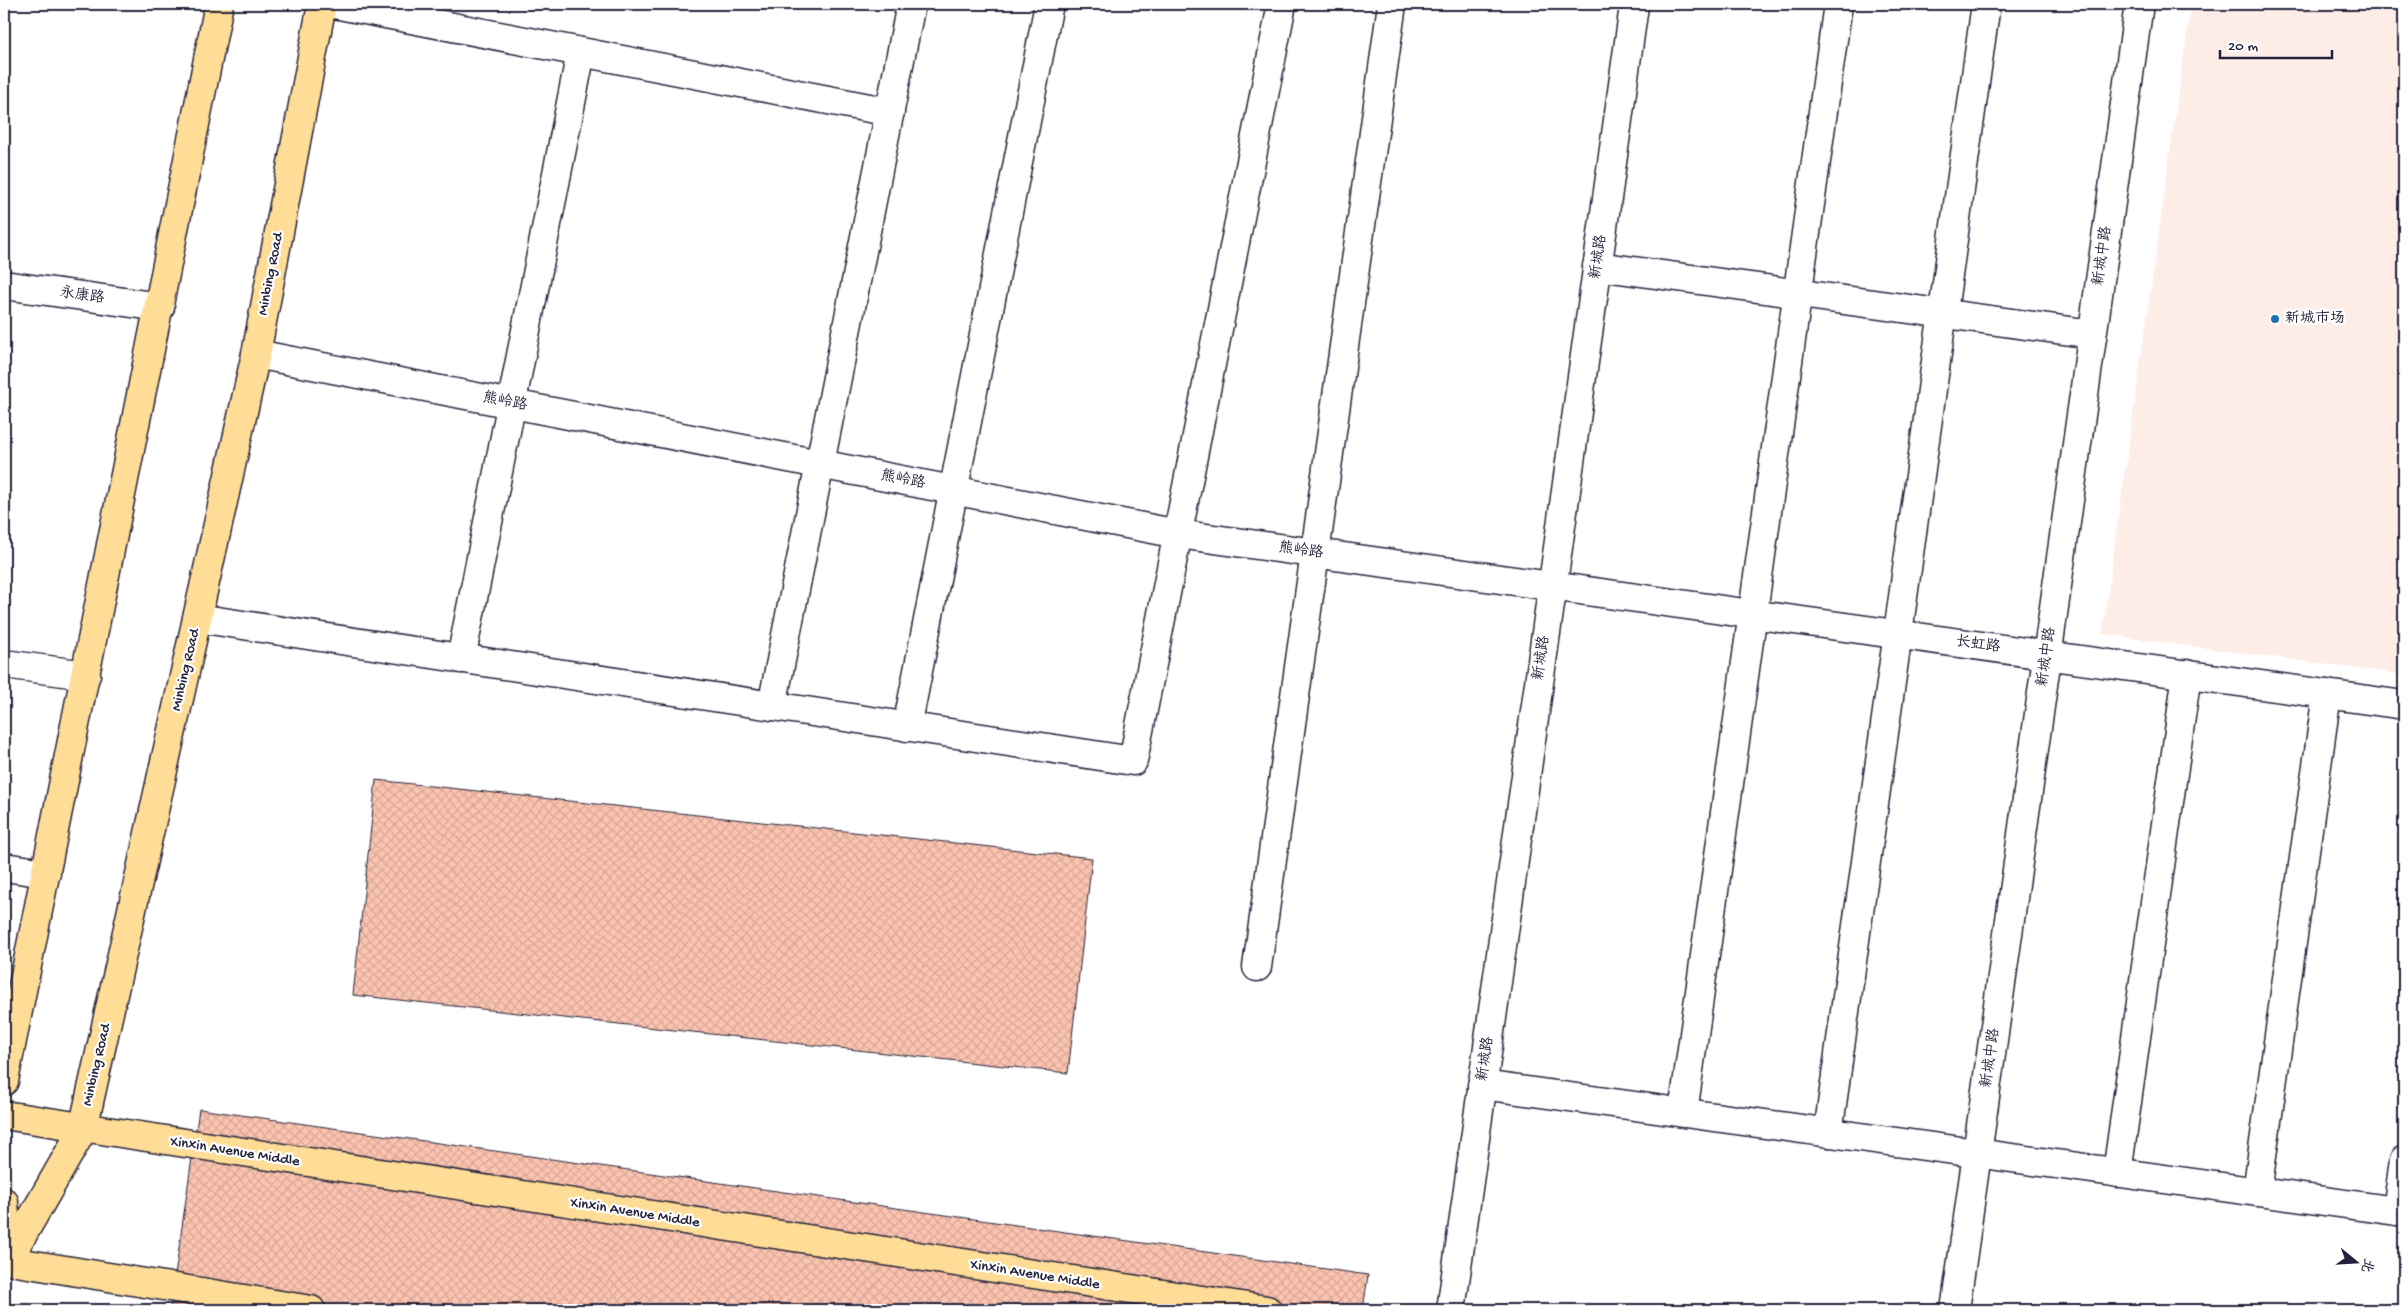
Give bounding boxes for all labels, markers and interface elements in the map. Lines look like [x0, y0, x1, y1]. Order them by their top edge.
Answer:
scale bar [2220, 28, 2333, 60]
text: 20 m [2228, 38, 2258, 56]
street label: 新城中路 [2090, 225, 2116, 287]
street label: Minbing Road [254, 230, 288, 317]
street label: 新城路 [1587, 233, 1611, 281]
street label: 永康路 [58, 284, 106, 308]
place label: 新城市场 [2285, 310, 2345, 328]
marker: 新城市场 [2269, 313, 2281, 325]
street label: 熊岭路 [481, 388, 529, 415]
street label: 熊岭路 [879, 466, 927, 493]
street label: 熊岭路 [1277, 538, 1325, 563]
street label: Minbing Road [168, 626, 204, 713]
street label: 新城中路 [2034, 626, 2060, 688]
street label: 长虹路 [1954, 633, 2002, 657]
street label: 新城路 [1530, 634, 1554, 682]
street label: Minbing Road [79, 1021, 115, 1108]
street label: 新城中路 [1978, 1027, 2004, 1089]
street label: 新城路 [1474, 1035, 1498, 1083]
street label: Xinxin Avenue Middle [168, 1133, 301, 1171]
street label: Xinxin Avenue Middle [568, 1194, 701, 1232]
north arrow [2330, 1236, 2380, 1286]
street label: Xinxin Avenue Middle [968, 1256, 1101, 1294]
text: 北 [2356, 1256, 2376, 1275]

